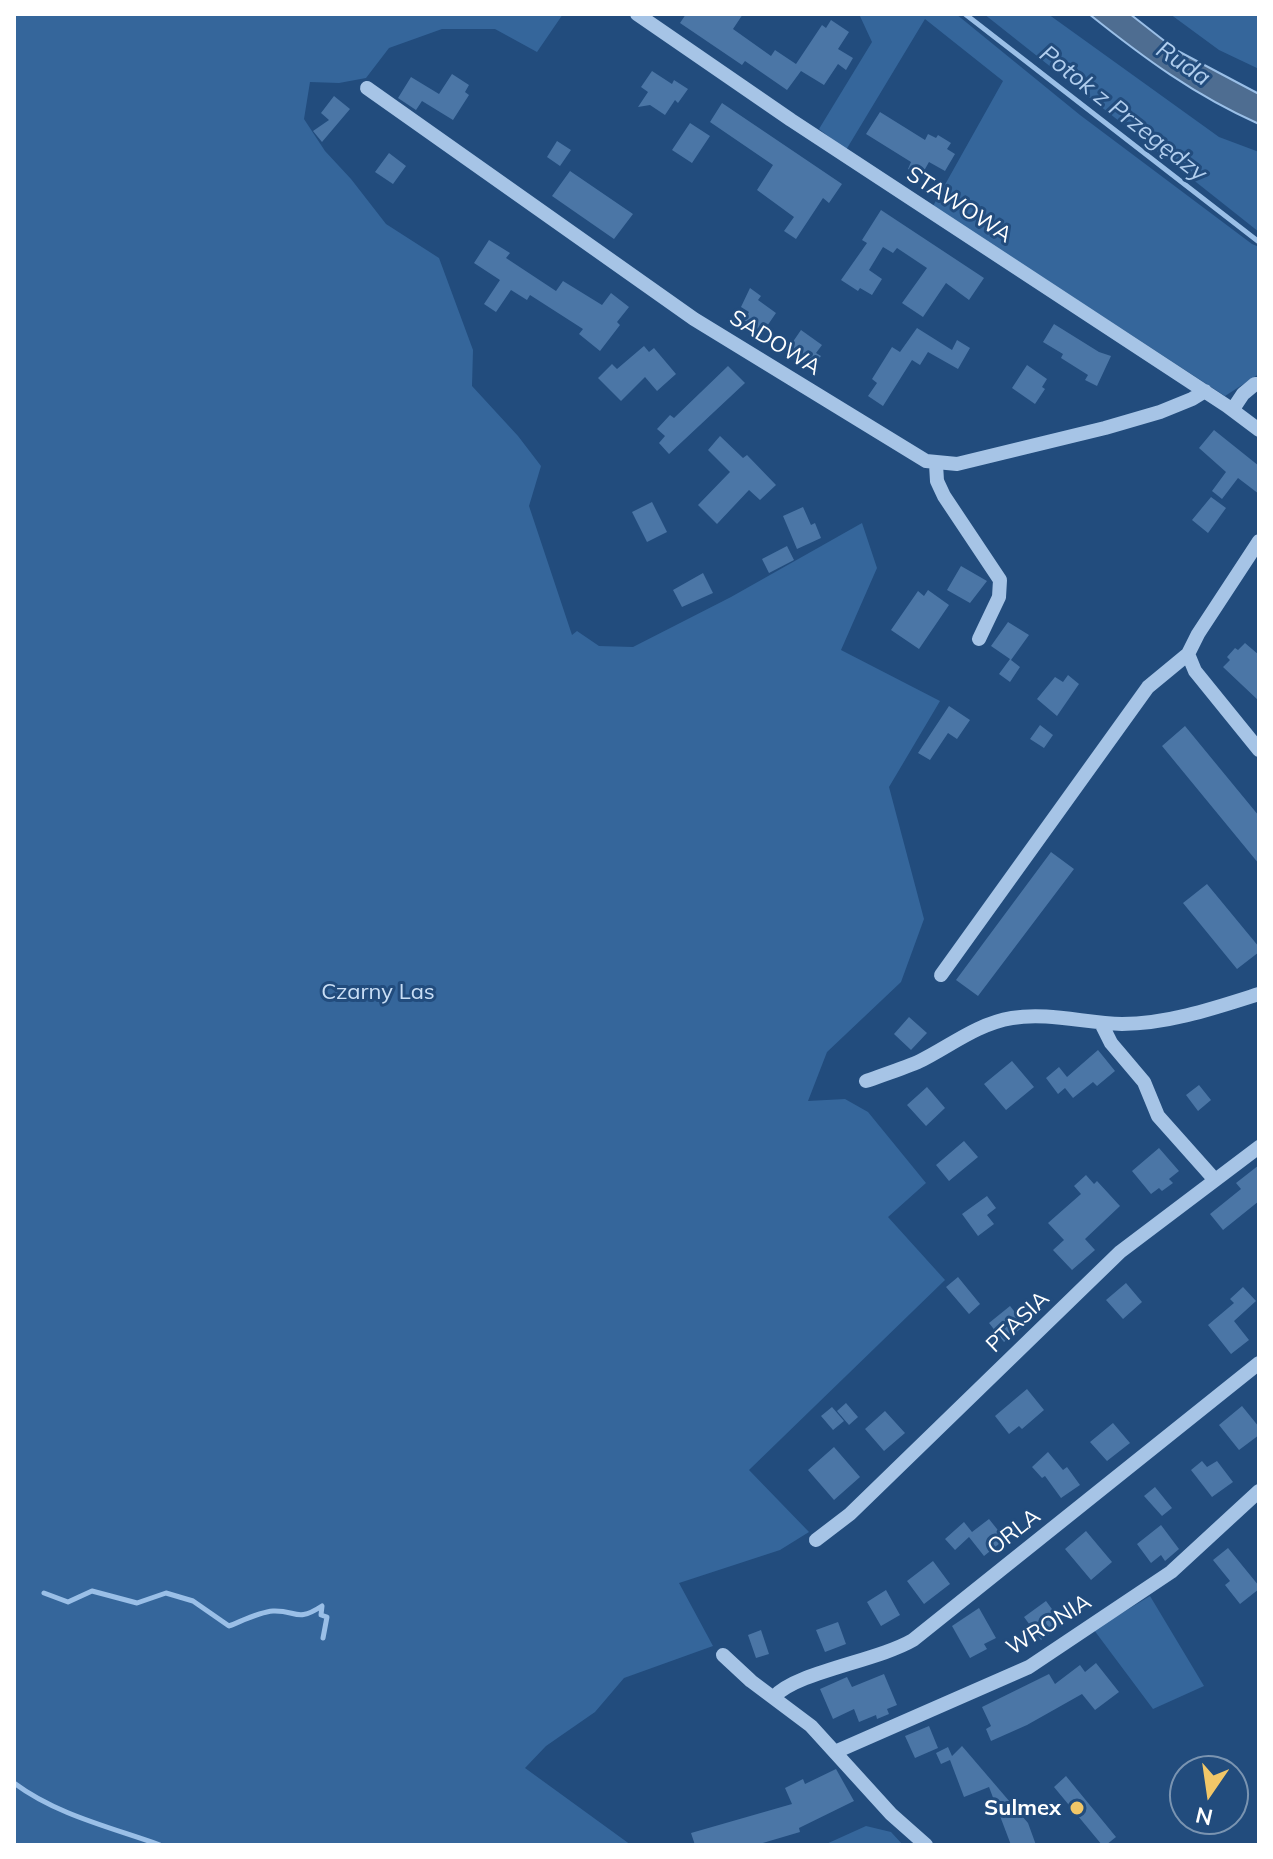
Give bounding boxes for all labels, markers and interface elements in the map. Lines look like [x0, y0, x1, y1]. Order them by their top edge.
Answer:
water label: Ruda [1150, 35, 1216, 93]
water label: Potok z Przegędzy [1034, 40, 1212, 188]
street label: STAWOWA [901, 161, 1017, 249]
street label: SADOWA [725, 305, 825, 381]
park label: Czarny Las [321, 979, 435, 1005]
street label: PTASIA [981, 1286, 1055, 1358]
street label: ORLA [982, 1503, 1046, 1561]
street label: WRONIA [1002, 1589, 1096, 1661]
north arrow [1169, 1755, 1249, 1835]
place label: Sulmex [984, 1795, 1061, 1821]
marker: Sulmex [1068, 1799, 1086, 1817]
text: N [1193, 1801, 1215, 1832]

